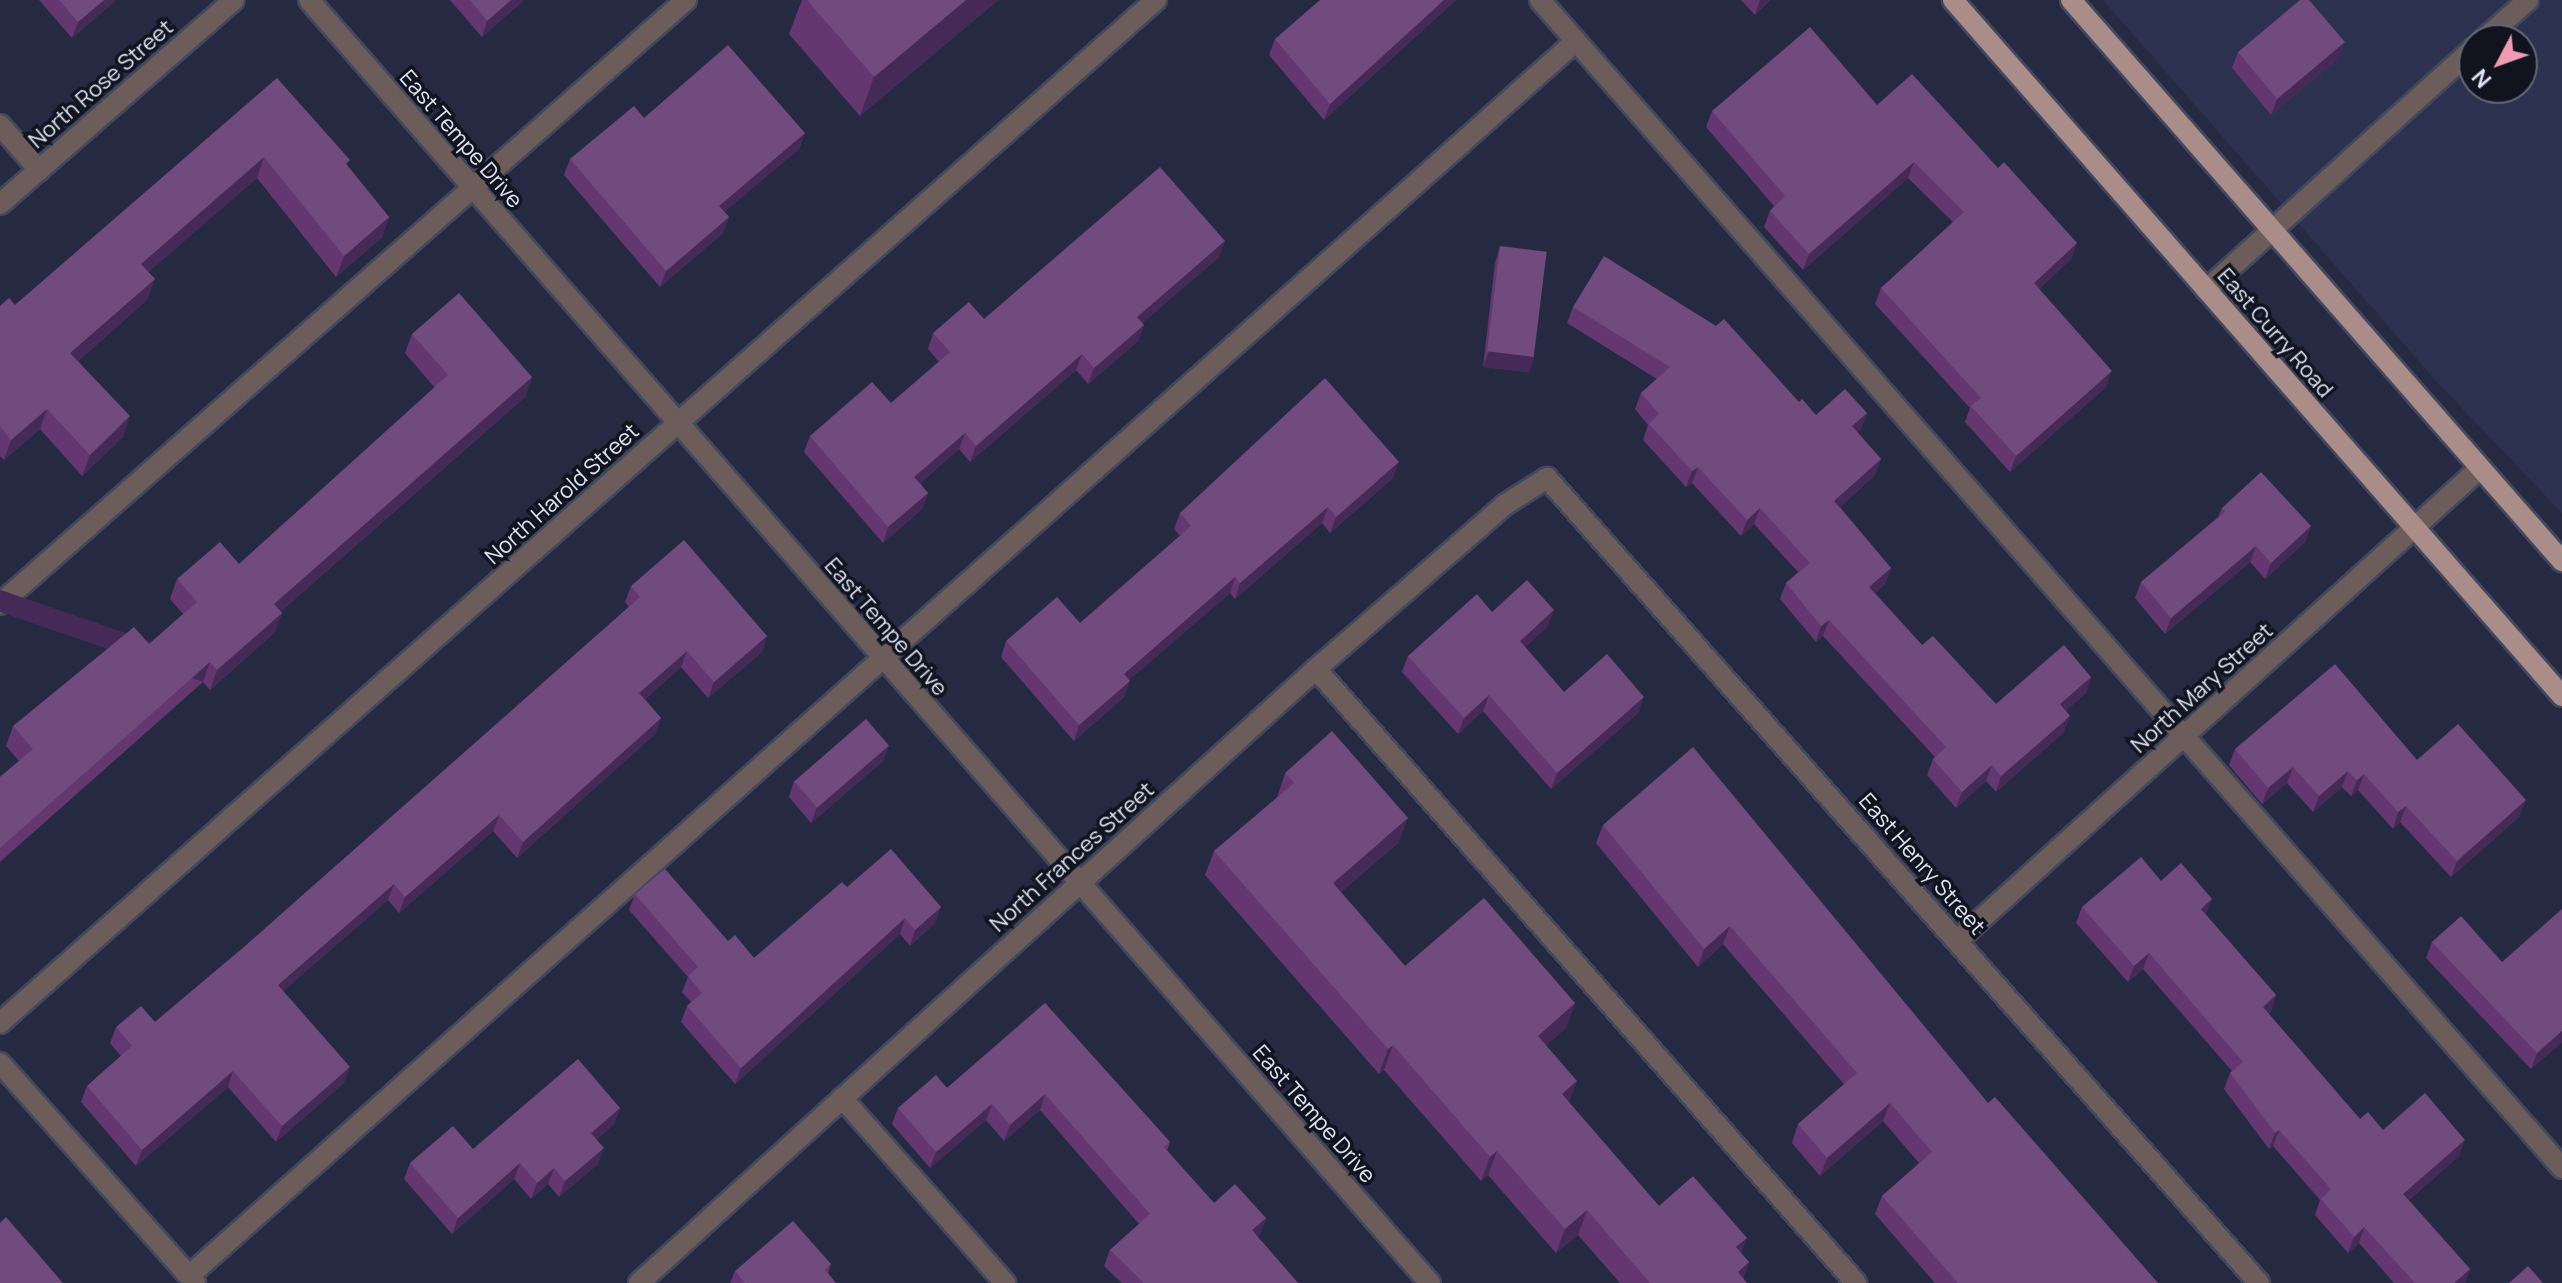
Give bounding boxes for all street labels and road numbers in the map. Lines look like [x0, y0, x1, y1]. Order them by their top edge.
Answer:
street label: North Rose Street [23, 14, 179, 154]
street label: East Tempe Drive [394, 65, 528, 213]
street label: East Curry Road [2212, 263, 2338, 403]
street label: North Harold Street [480, 418, 644, 570]
street label: East Tempe Drive [819, 553, 953, 701]
street label: North Mary Street [2126, 618, 2278, 758]
street label: North Frances Street [985, 776, 1159, 938]
street label: East Henry Street [1853, 788, 1991, 940]
street label: East Tempe Drive [1247, 1040, 1381, 1188]

